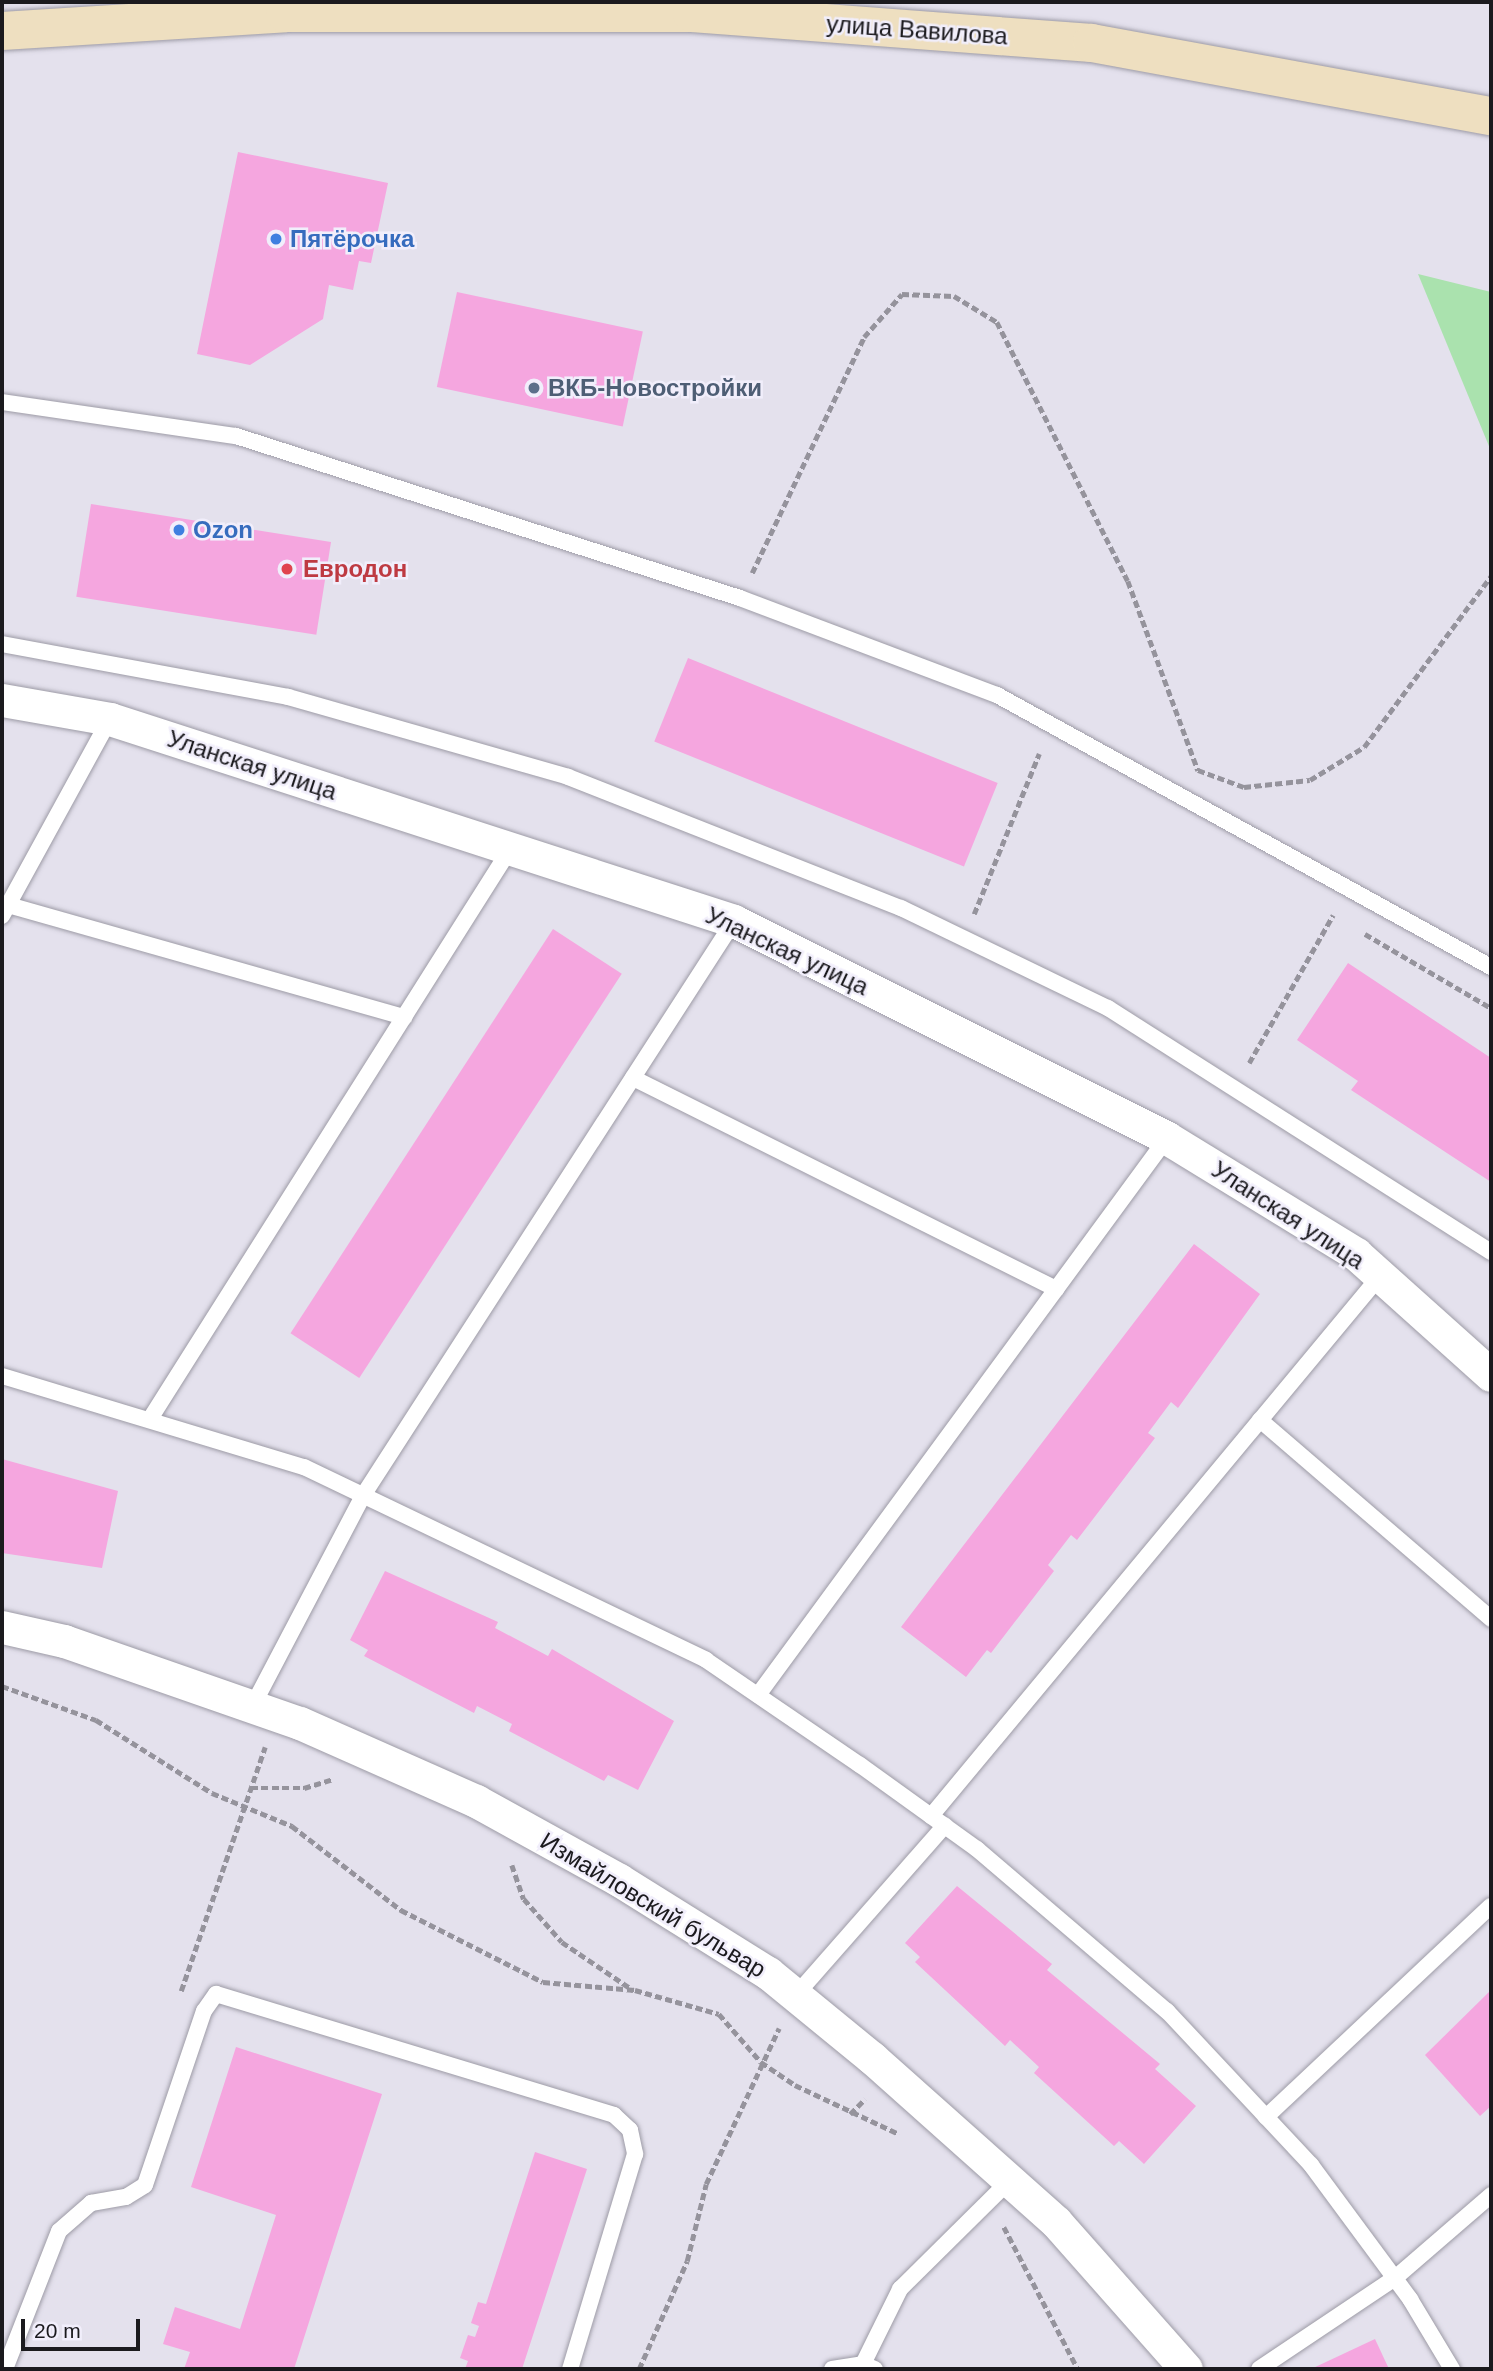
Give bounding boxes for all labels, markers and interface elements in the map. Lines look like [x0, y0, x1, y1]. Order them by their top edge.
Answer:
street label: улица Вавилова [825, 9, 1009, 51]
place label: Пятёрочка [290, 225, 414, 253]
marker: Пятёрочка [268, 231, 284, 247]
place label: ВКБ-Новостройки [548, 374, 762, 402]
marker: ВКБ-Новостройки [526, 380, 542, 396]
place label: Ozon [193, 516, 253, 544]
marker: Ozon [171, 522, 187, 538]
place label: Евродон [303, 555, 407, 583]
marker: Евродон [277, 559, 297, 579]
street label: Уланская улица [164, 724, 340, 806]
street label: Уланская улица [701, 901, 873, 1001]
street label: Уланская улица [1206, 1155, 1370, 1275]
street label: Измайловский бульвар [535, 1826, 771, 1984]
scale bar [24, 2304, 144, 2348]
text: 20 m [34, 2319, 81, 2342]

